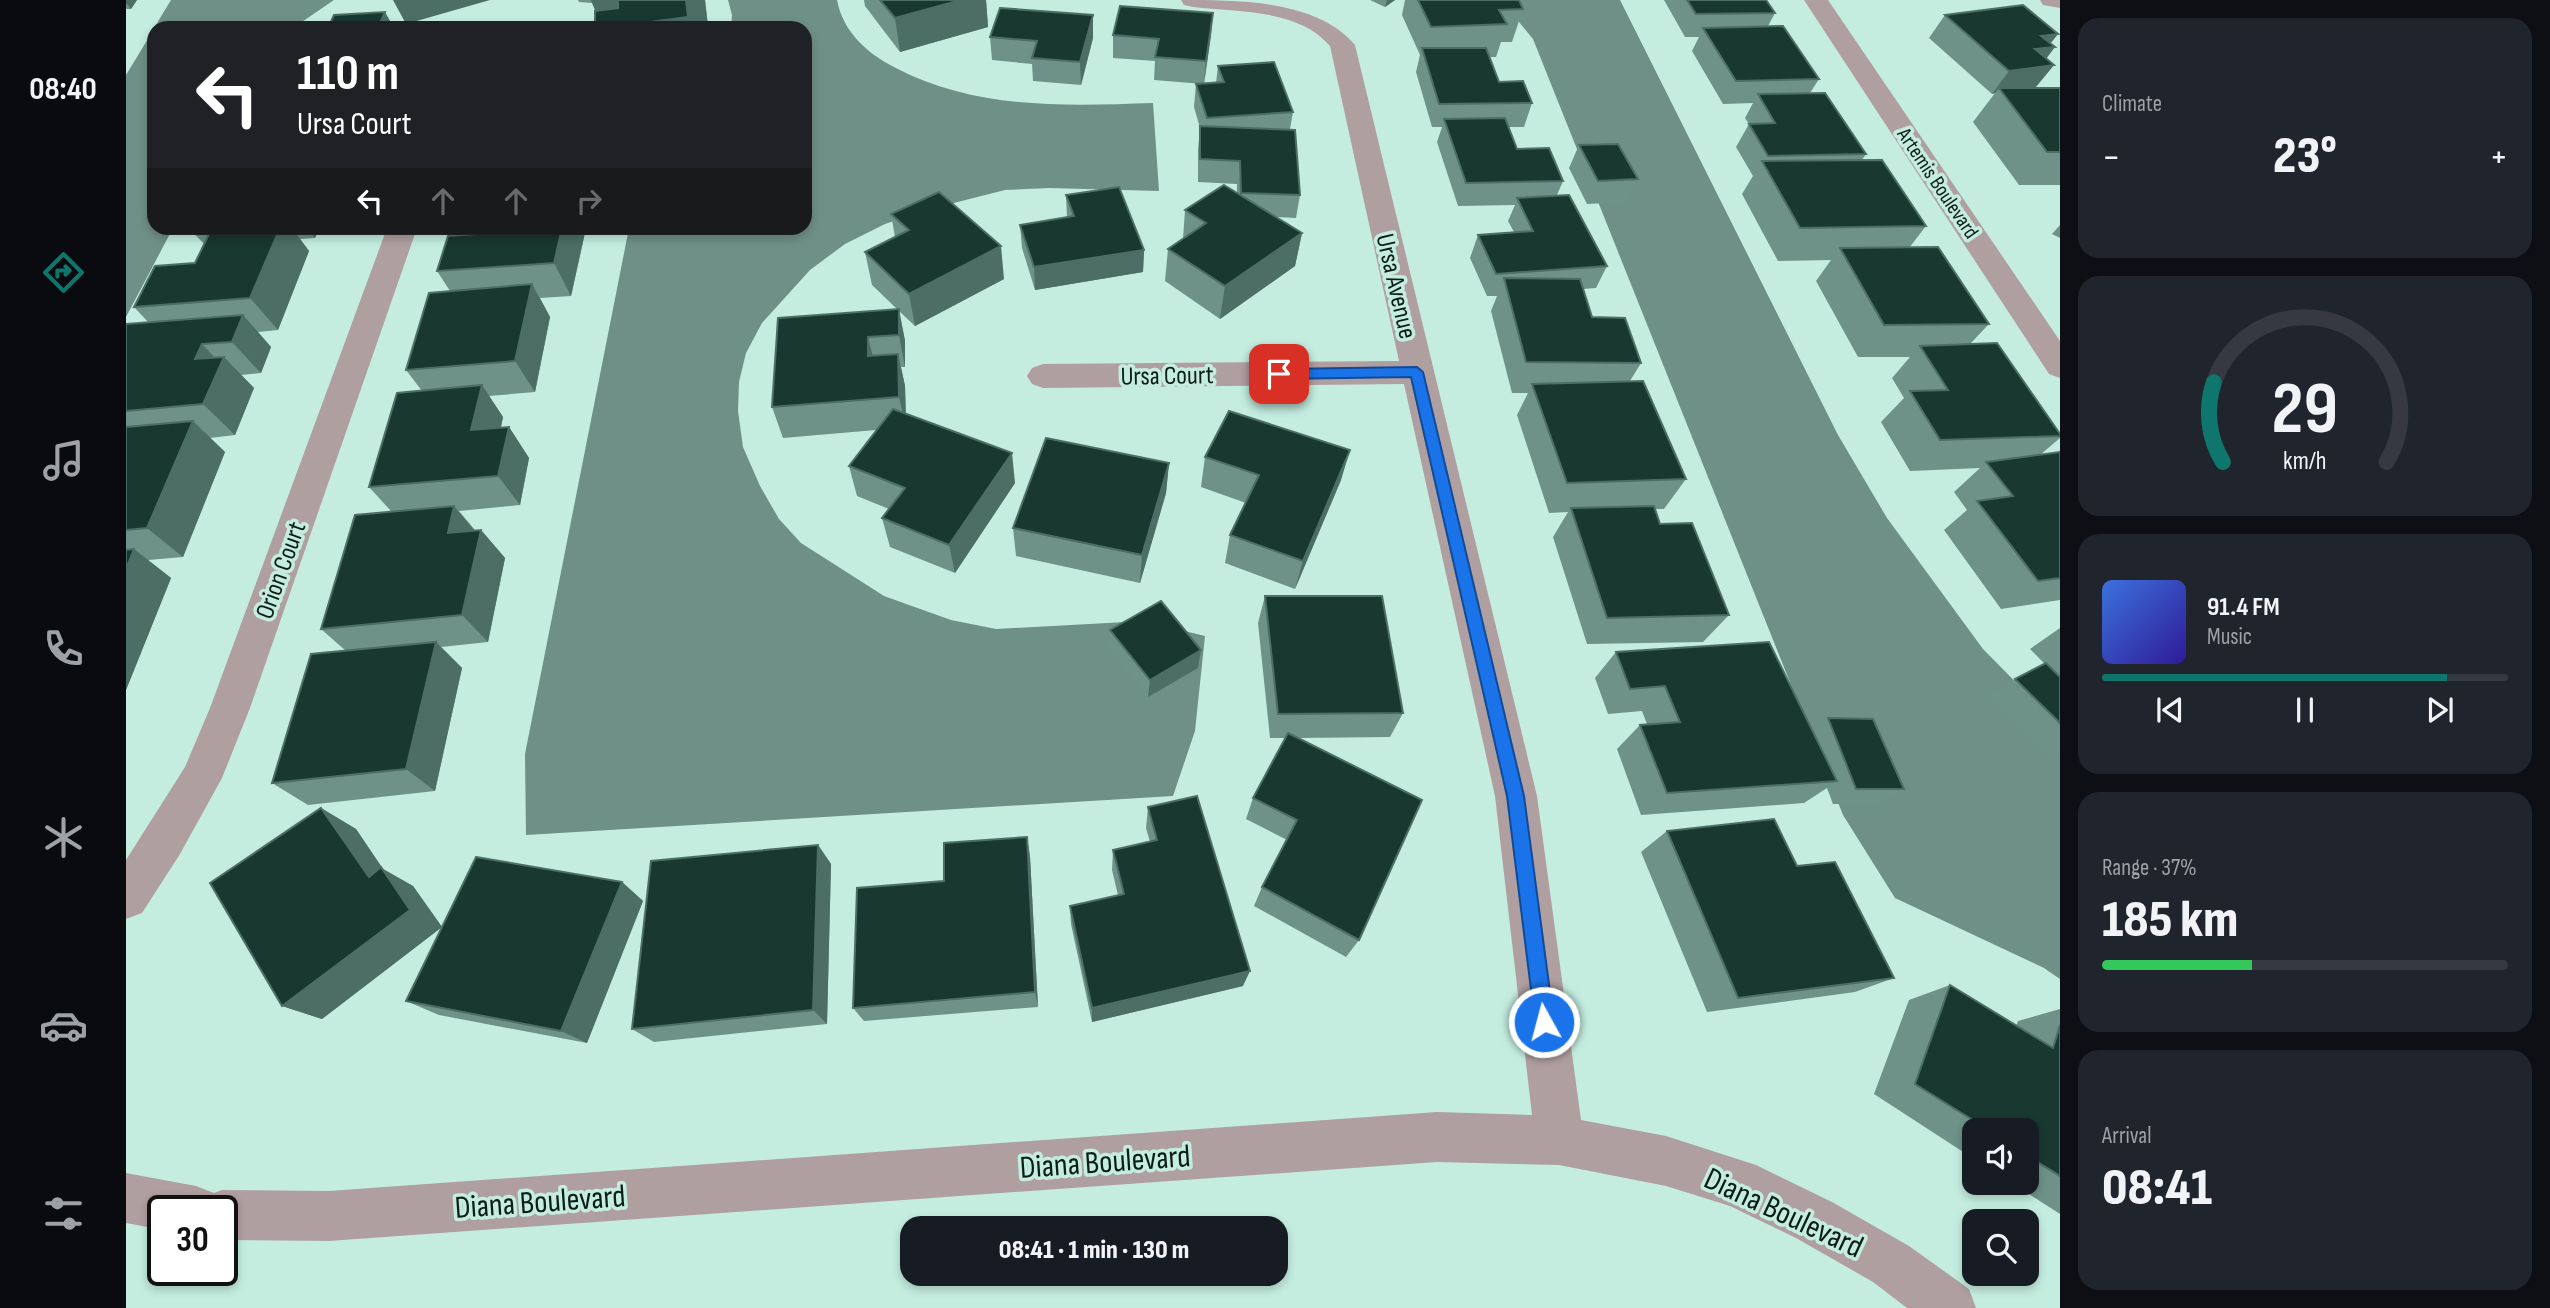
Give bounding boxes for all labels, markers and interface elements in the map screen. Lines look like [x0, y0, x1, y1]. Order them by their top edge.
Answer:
text: 110 m [297, 45, 399, 104]
icon: left [182, 49, 273, 140]
text: 08:40 [29, 70, 97, 109]
text: Climate [2102, 90, 2162, 118]
text: Ursa Court [297, 105, 412, 144]
street label: Artemis Boulevard [1891, 122, 1984, 243]
text: 23° [2273, 125, 2337, 188]
text: − [2102, 135, 2121, 180]
text: + [2489, 135, 2508, 180]
icon: left [351, 182, 389, 220]
icon: ahead [424, 182, 462, 220]
icon: ahead [497, 182, 535, 220]
icon: right [570, 182, 608, 220]
street label: Ursa Avenue [1368, 231, 1423, 342]
icon: directions [39, 248, 88, 297]
pin [1249, 344, 1309, 404]
icon: arrive [1260, 355, 1298, 393]
street label: Ursa Court [1120, 360, 1214, 393]
text: 29 [2272, 366, 2338, 454]
icon: music [39, 436, 88, 485]
text: km/h [2283, 446, 2327, 477]
street label: Orion Court [250, 518, 313, 623]
text: 91.4 FM [2207, 592, 2280, 623]
text: Music [2207, 623, 2252, 651]
icon: phone [39, 624, 88, 673]
icon: previous [2151, 691, 2189, 729]
icon: pause [2286, 691, 2324, 729]
icon: next [2421, 691, 2459, 729]
icon: climate [39, 813, 88, 862]
text: Range · 37% [2102, 854, 2197, 882]
text: 185 km [2102, 889, 2238, 952]
position arrow [1507, 985, 1581, 1059]
icon: car [39, 1001, 88, 1050]
map controls [1962, 1118, 2039, 1286]
button: sound [1962, 1118, 2039, 1195]
text: Arrival [2102, 1122, 2151, 1150]
street label: Diana Boulevard [1019, 1137, 1192, 1188]
text: 08:41 [2102, 1157, 2212, 1220]
street label: Diana Boulevard [1698, 1160, 1869, 1267]
street label: Diana Boulevard [454, 1177, 627, 1228]
icon: filters [39, 1189, 88, 1238]
speed limit sign: 30 [147, 1195, 238, 1286]
button: search [1962, 1209, 2039, 1286]
text: 08:41 · 1 min · 130 m [999, 1235, 1189, 1266]

